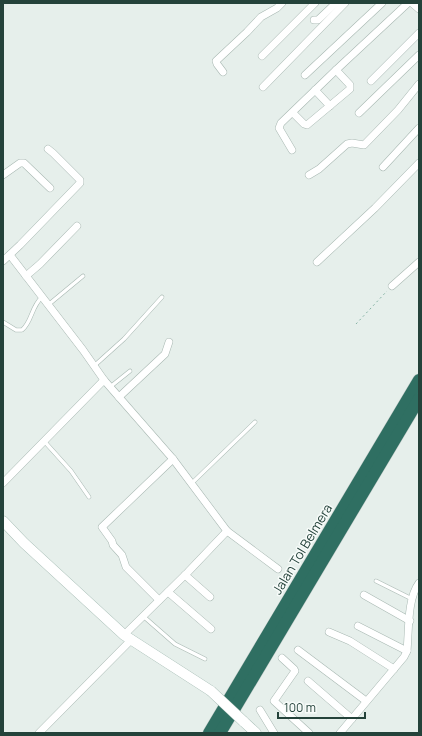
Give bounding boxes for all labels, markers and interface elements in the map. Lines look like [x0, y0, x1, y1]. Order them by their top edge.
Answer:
street label: Jalan Tol Belmera [268, 500, 336, 598]
scale bar [278, 694, 365, 720]
text: 100 m [284, 699, 316, 716]

